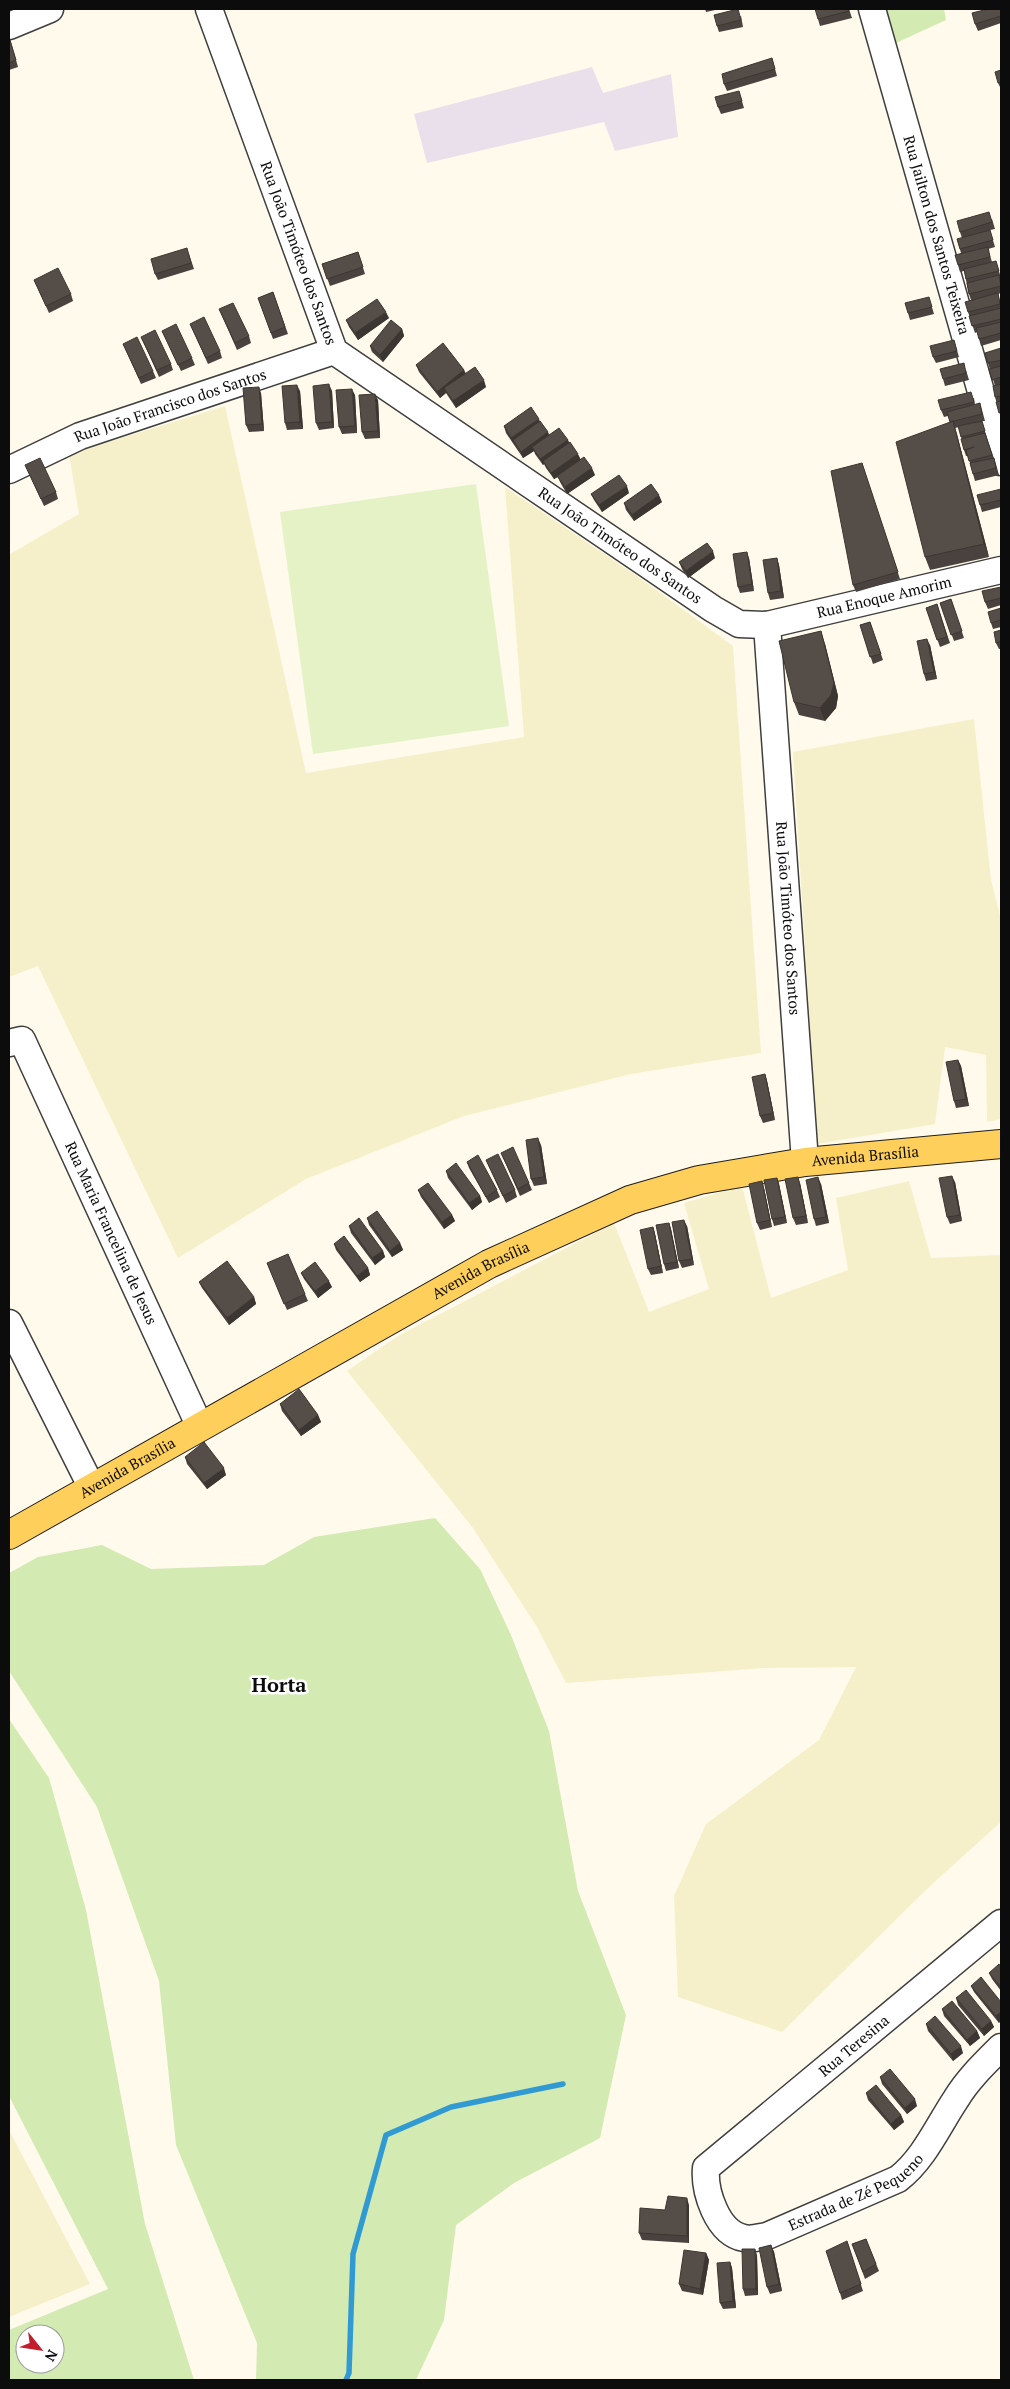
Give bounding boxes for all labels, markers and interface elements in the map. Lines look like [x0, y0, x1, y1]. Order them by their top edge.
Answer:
street label: Rua Jailton dos Santos Teixeira [899, 133, 975, 337]
street label: Rua João Timóteo dos Santos [256, 158, 342, 347]
street label: Rua João Francisco dos Santos [70, 363, 269, 446]
street label: Rua João Timóteo dos Santos [535, 482, 706, 608]
street label: Rua Enoque Amorim [815, 571, 953, 622]
street label: Rua João Timóteo dos Santos [772, 821, 806, 1016]
street label: Rua Maria Francelina de Jesus [61, 1138, 162, 1327]
street label: Avenida Brasília [811, 1141, 920, 1170]
street label: Avenida Brasília [428, 1236, 533, 1303]
street label: Avenida Brasília [75, 1432, 179, 1502]
district label: Horta [252, 1671, 307, 1698]
street label: Rua Teresina [814, 2010, 893, 2081]
street label: Estrada de Zé Pequeno [785, 2149, 927, 2235]
north arrow [15, 2324, 65, 2374]
text: N [41, 2346, 63, 2365]

